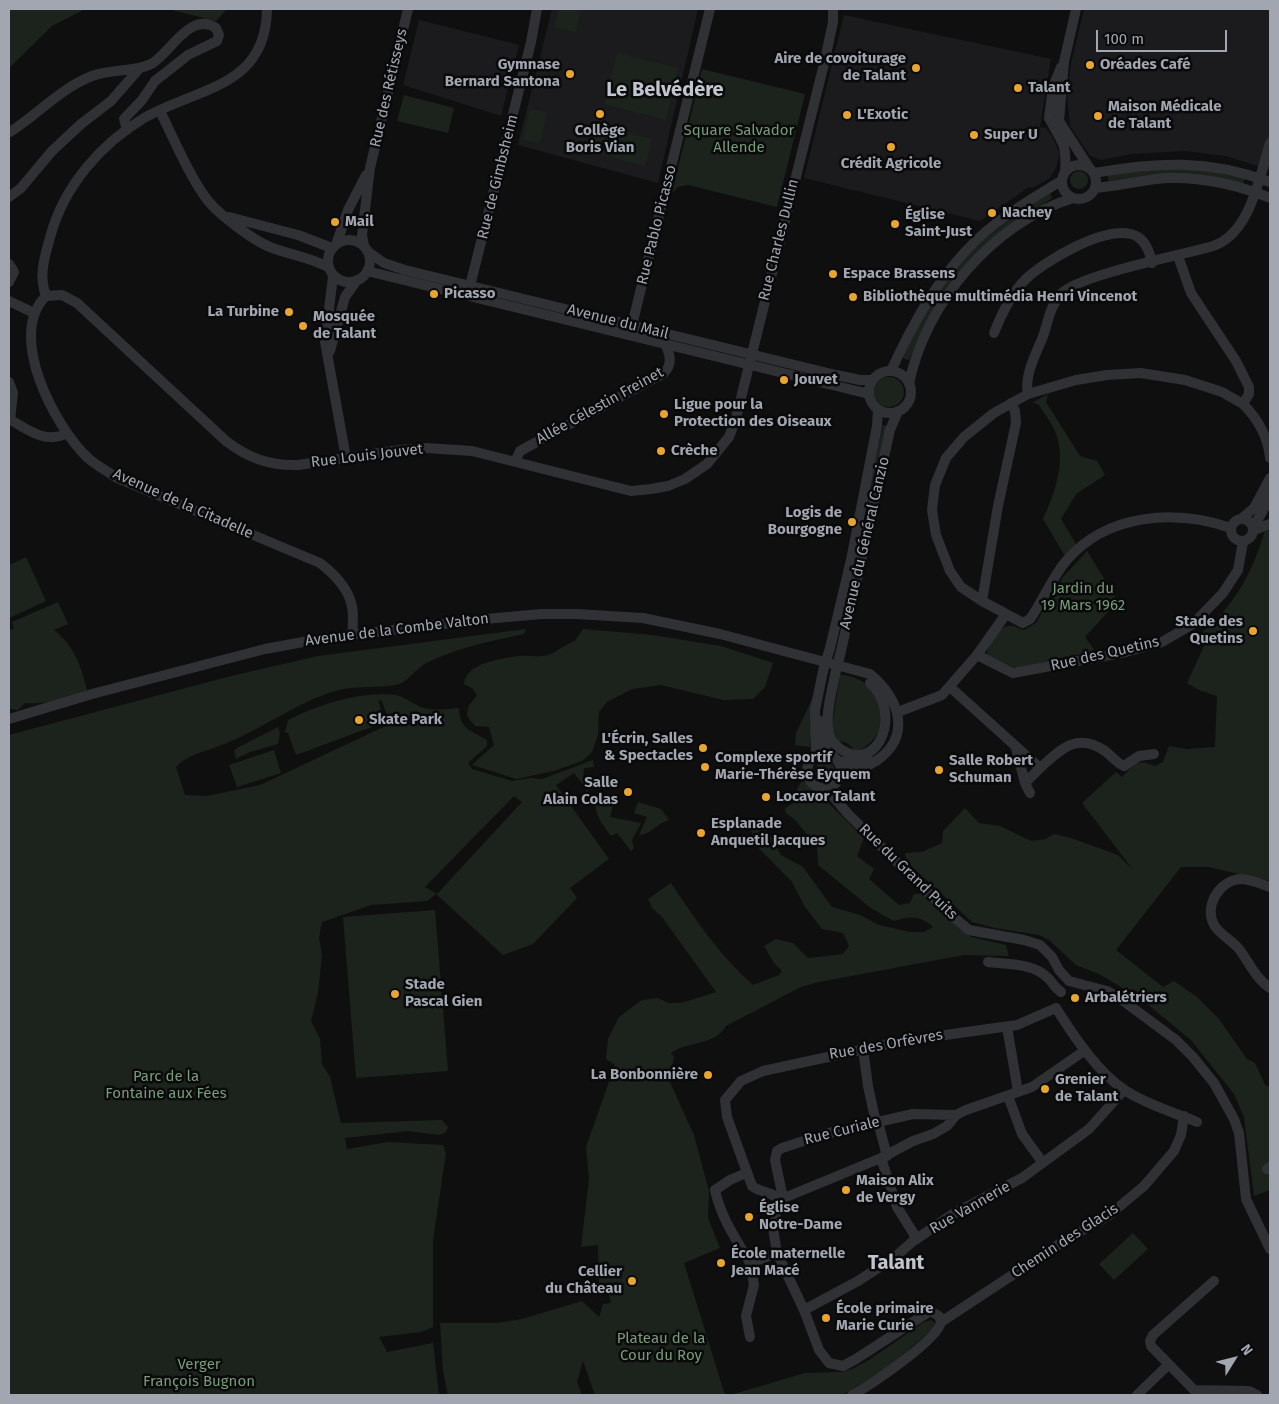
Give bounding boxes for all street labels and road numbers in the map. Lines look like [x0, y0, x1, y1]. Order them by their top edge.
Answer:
street label: Rue des Rétisseys [367, 27, 411, 149]
street label: Rue de Gimbsheim [474, 113, 522, 241]
street label: Rue Pablo Picasso [633, 163, 681, 287]
street label: Rue Charles Dullin [755, 177, 803, 303]
street label: Avenue du Mail [565, 301, 671, 343]
street label: Allée Célestin Freinet [533, 364, 667, 448]
street label: Rue Louis Jouvet [310, 440, 424, 472]
street label: Avenue du Général Canzio [836, 455, 894, 631]
street label: Avenue de la Citadelle [110, 465, 256, 543]
street label: Avenue de la Combe Valton [304, 610, 490, 650]
street label: Rue des Quetins [1049, 633, 1161, 675]
street label: Rue du Grand Puits [855, 820, 961, 924]
street label: Rue des Orfèvres [828, 1026, 944, 1064]
street label: Rue Curiale [802, 1113, 882, 1149]
street label: Rue Vannerie [927, 1178, 1013, 1238]
street label: Chemin des Glacis [1008, 1200, 1122, 1282]

